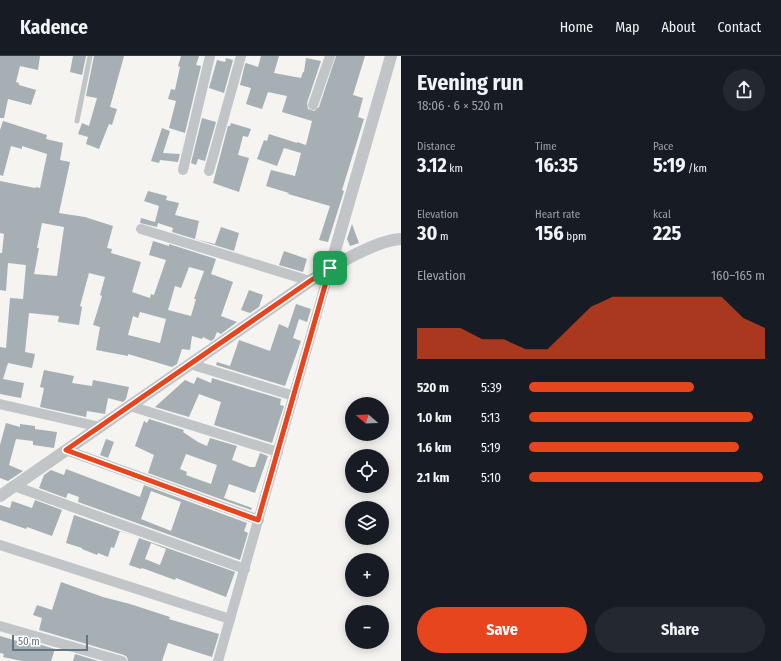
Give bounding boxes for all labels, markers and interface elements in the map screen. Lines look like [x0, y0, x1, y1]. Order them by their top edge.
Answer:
text: Kadence [20, 16, 88, 39]
text: Home [560, 19, 593, 36]
text: Map [615, 19, 639, 36]
text: About [661, 19, 696, 36]
text: Contact [718, 19, 761, 36]
text: Evening run [417, 69, 524, 96]
button: share [723, 69, 765, 111]
text: 18:06 · 6 × 520 m [417, 98, 503, 113]
text: Distance [417, 140, 456, 153]
text: Time [535, 140, 557, 153]
text: Pace [653, 140, 674, 153]
text: 3.12 [417, 153, 447, 177]
text: 16:35 [535, 153, 578, 177]
text: 5:19 [653, 153, 686, 177]
text: km [447, 162, 463, 175]
text: /km [686, 162, 707, 175]
text: Elevation [417, 208, 458, 221]
text: Heart rate [535, 208, 580, 221]
text: kcal [653, 208, 671, 221]
text: 30 [417, 221, 437, 245]
text: 156 [535, 221, 564, 245]
text: 225 [653, 221, 681, 245]
text: m [437, 230, 448, 243]
text: bpm [564, 230, 587, 243]
pin [313, 251, 347, 285]
icon: arrive [319, 257, 341, 279]
text: Elevation [417, 268, 466, 283]
text: 160–165 m [711, 268, 765, 283]
text: 520 m [417, 380, 449, 395]
text: 5:39 [481, 380, 502, 395]
north arrow [345, 397, 389, 441]
map controls [345, 397, 389, 649]
text: 1.0 km [417, 410, 452, 425]
text: 5:13 [481, 410, 500, 425]
text: 1.6 km [417, 440, 451, 455]
text: 5:19 [481, 440, 501, 455]
button: locate [345, 449, 389, 493]
text: 2.1 km [417, 470, 449, 485]
text: 5:10 [481, 470, 501, 485]
button: layers [345, 501, 389, 545]
button: + [345, 553, 389, 597]
button: − [345, 605, 389, 649]
button: Save [417, 607, 587, 653]
button: Share [595, 607, 765, 653]
scale bar [12, 633, 88, 652]
text: 50 m [18, 635, 40, 648]

